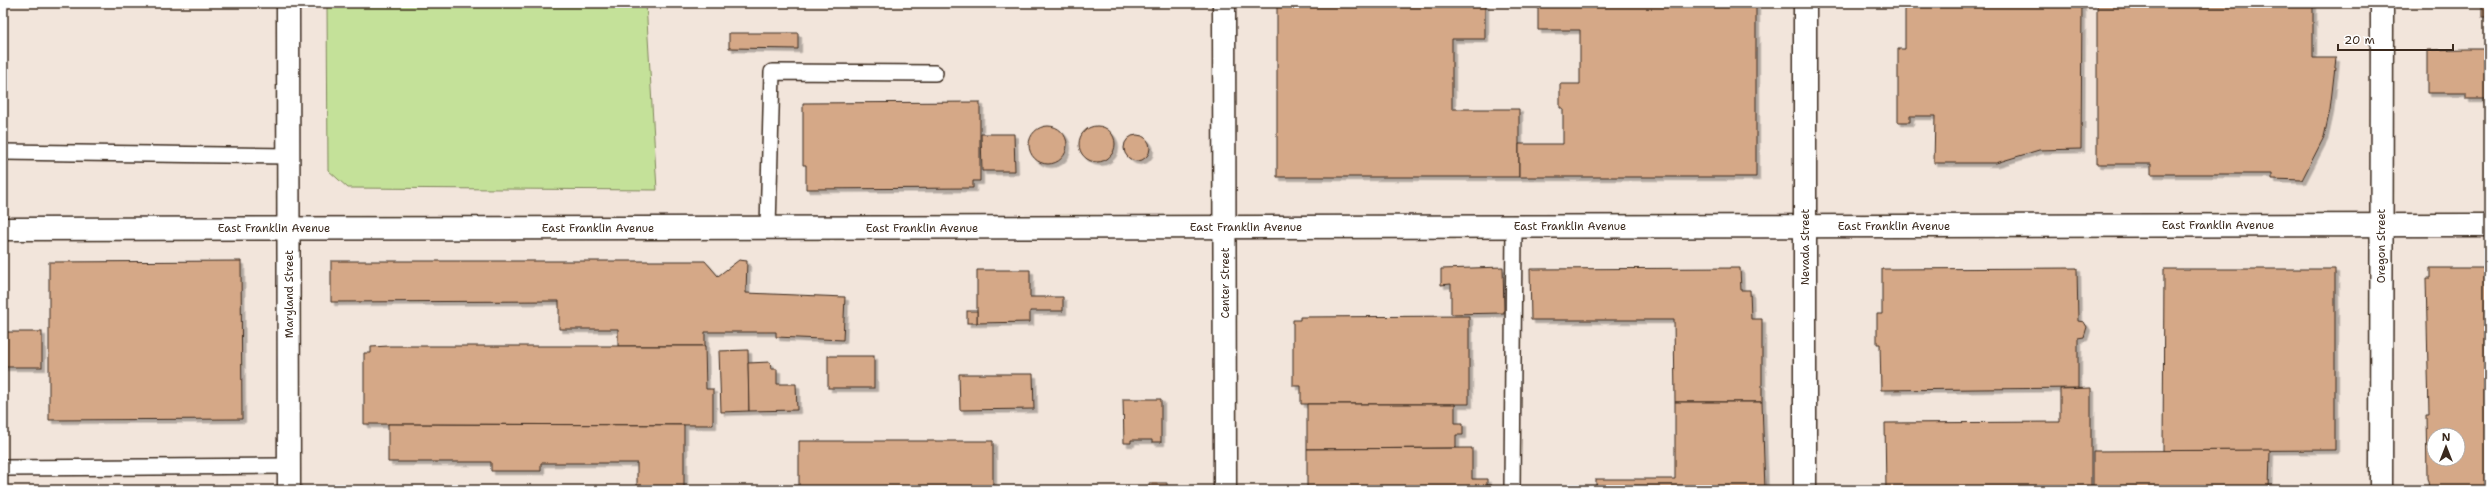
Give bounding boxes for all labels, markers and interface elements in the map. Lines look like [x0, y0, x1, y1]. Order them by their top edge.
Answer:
scale bar [2338, 26, 2453, 52]
text: 20 m [2344, 32, 2375, 48]
street label: Oregon Street [2374, 208, 2389, 283]
street label: Nevada Street [1798, 209, 1813, 285]
street label: East Franklin Avenue [2162, 218, 2274, 233]
street label: East Franklin Avenue [1514, 219, 1626, 234]
street label: East Franklin Avenue [1838, 219, 1950, 234]
street label: East Franklin Avenue [1190, 220, 1302, 235]
street label: East Franklin Avenue [218, 221, 330, 236]
street label: East Franklin Avenue [542, 221, 654, 236]
street label: East Franklin Avenue [866, 221, 978, 236]
street label: Center Street [1218, 247, 1233, 319]
street label: Maryland Street [282, 250, 297, 338]
north arrow [2426, 427, 2466, 467]
text: N [2442, 430, 2451, 445]

